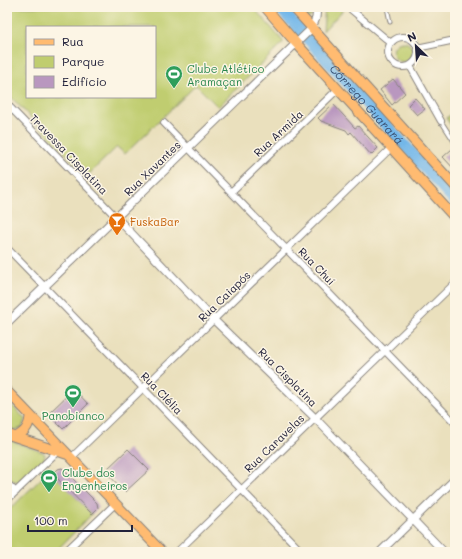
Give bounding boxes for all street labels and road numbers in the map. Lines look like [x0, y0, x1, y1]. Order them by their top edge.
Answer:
street label: Rua Armida [250, 106, 306, 160]
street label: Travessa Cisplatina [27, 111, 111, 198]
street label: Rua Xavantes [120, 137, 184, 199]
street label: Rua Chuí [295, 244, 339, 288]
street label: Rua Caiapós [195, 267, 253, 325]
street label: Rua Cisplatina [255, 344, 321, 410]
street label: Rua Clélia [138, 368, 186, 418]
street label: Rua Caravelas [241, 410, 307, 476]

